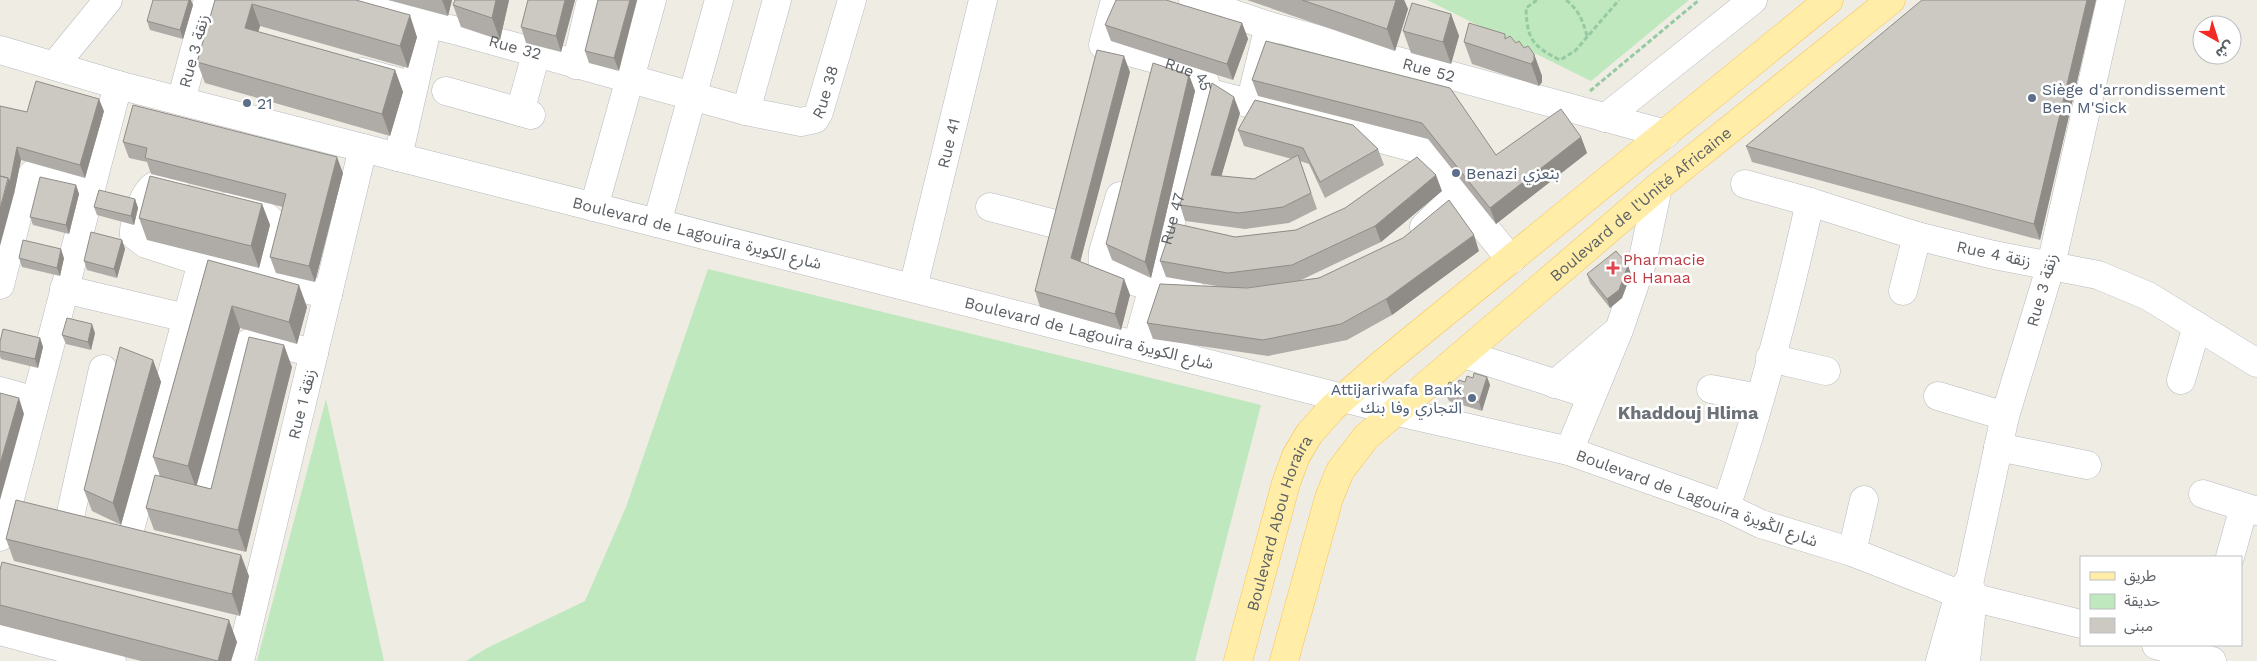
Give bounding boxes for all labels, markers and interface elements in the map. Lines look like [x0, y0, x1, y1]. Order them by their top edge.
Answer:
street label: Rue 3 زنقة [175, 12, 213, 90]
north arrow [2192, 15, 2242, 65]
street label: Rue 32 [487, 31, 544, 63]
text: ش [2213, 38, 2238, 62]
street label: Rue 45 [1163, 53, 1216, 92]
street label: Rue 52 [1400, 53, 1457, 86]
street label: Rue 38 [808, 63, 842, 122]
place label: Siège d'arrondissement Ben M'Sick [2042, 80, 2225, 117]
marker: Siège d'arrondissement Ben M'Sick [2026, 92, 2038, 104]
place label: 21 [257, 94, 273, 113]
marker: 21 [241, 97, 253, 109]
street label: Rue 41 [933, 116, 963, 170]
street label: Boulevard de l'Unité Africaine [1546, 123, 1735, 285]
place label: Benazi بنعزي [1466, 164, 1560, 185]
marker: Benazi بنعزي [1450, 167, 1462, 179]
street label: Rue 47 [1156, 191, 1188, 247]
street label: Boulevard de Lagouira شارع الكويرة [570, 193, 824, 276]
street label: Rue 4 زنقة [1955, 237, 2033, 271]
place label: Pharmacie el Hanaa [1623, 250, 1705, 287]
street label: Rue 3 زنقة [2023, 251, 2061, 329]
marker: Pharmacie el Hanaa [1607, 262, 1619, 274]
street label: Boulevard de Lagouira شارع الكويرة [962, 293, 1216, 376]
street label: Rue 1 زنقة [284, 367, 320, 441]
place label: Attijariwafa Bank التجاري وفا بنك [1331, 380, 1462, 419]
marker: Attijariwafa Bank التجاري وفا بنك [1466, 392, 1478, 404]
district label: Khaddouj Hlima [1618, 402, 1759, 423]
street label: Boulevard Abou Horaira [1242, 431, 1316, 613]
street label: Boulevard de Lagouira شارع الڭويرة [1572, 445, 1821, 554]
legend [2080, 556, 2242, 646]
text: طريق [2124, 567, 2156, 586]
text: حديقة [2124, 592, 2160, 610]
text: مبنى [2124, 617, 2153, 635]

